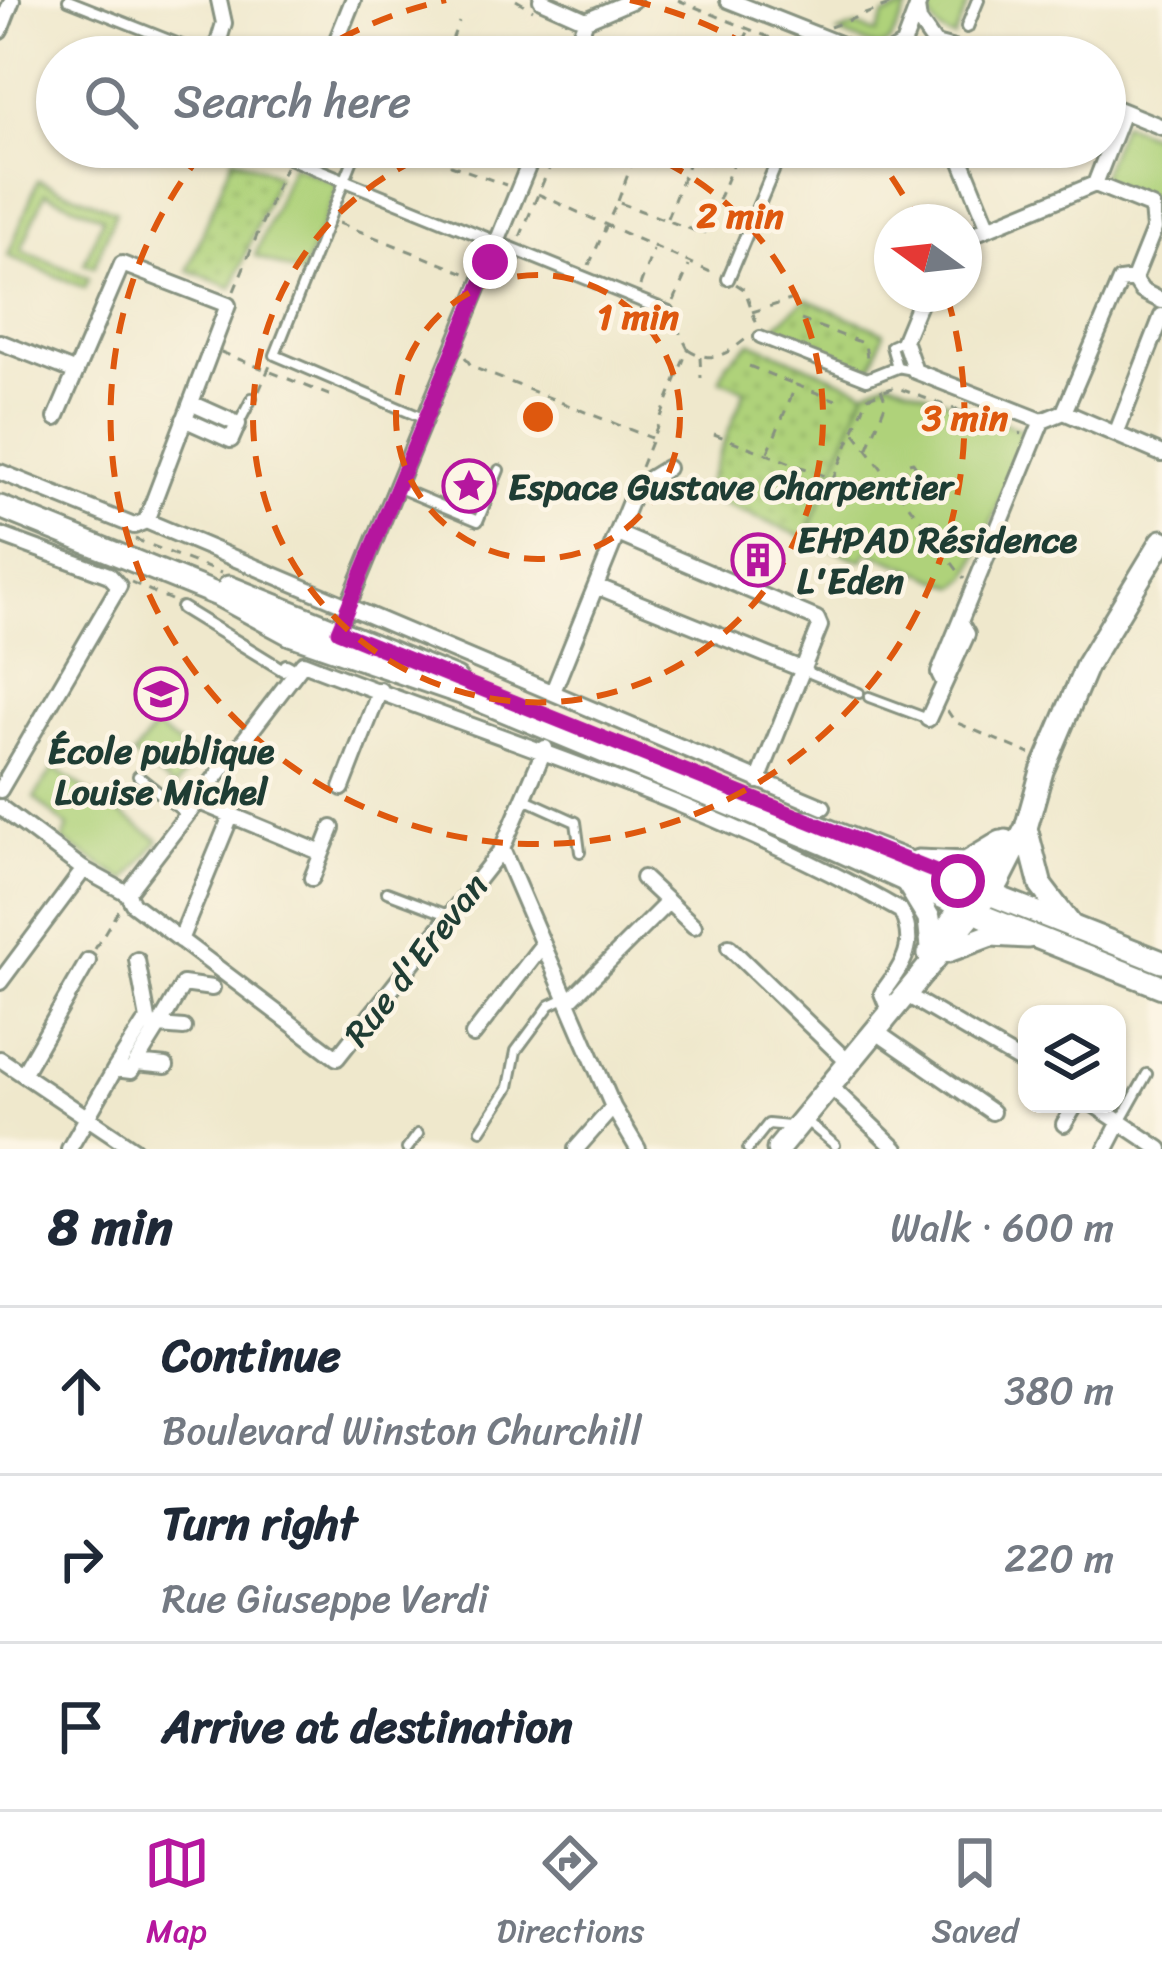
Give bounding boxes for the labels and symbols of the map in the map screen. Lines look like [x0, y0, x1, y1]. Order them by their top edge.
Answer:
text: 2 min [696, 184, 784, 248]
north arrow [874, 204, 982, 312]
route end [463, 235, 517, 289]
text: 1 min [597, 285, 679, 349]
text: 3 min [921, 386, 1009, 450]
centre of rings [517, 396, 559, 438]
place label: Espace Gustave Charpentier [508, 455, 955, 519]
place icon: Espace Gustave Charpentier [441, 458, 497, 514]
place label: EHPAD Résidence L'Eden [797, 508, 1078, 613]
building icon: EHPAD Résidence L'Eden [730, 532, 786, 588]
school or university icon: École publique Louise Michel [133, 666, 189, 722]
place label: École publique Louise Michel [48, 719, 275, 824]
route start [931, 854, 985, 908]
street label: Rue d'Erevan [327, 858, 505, 1061]

